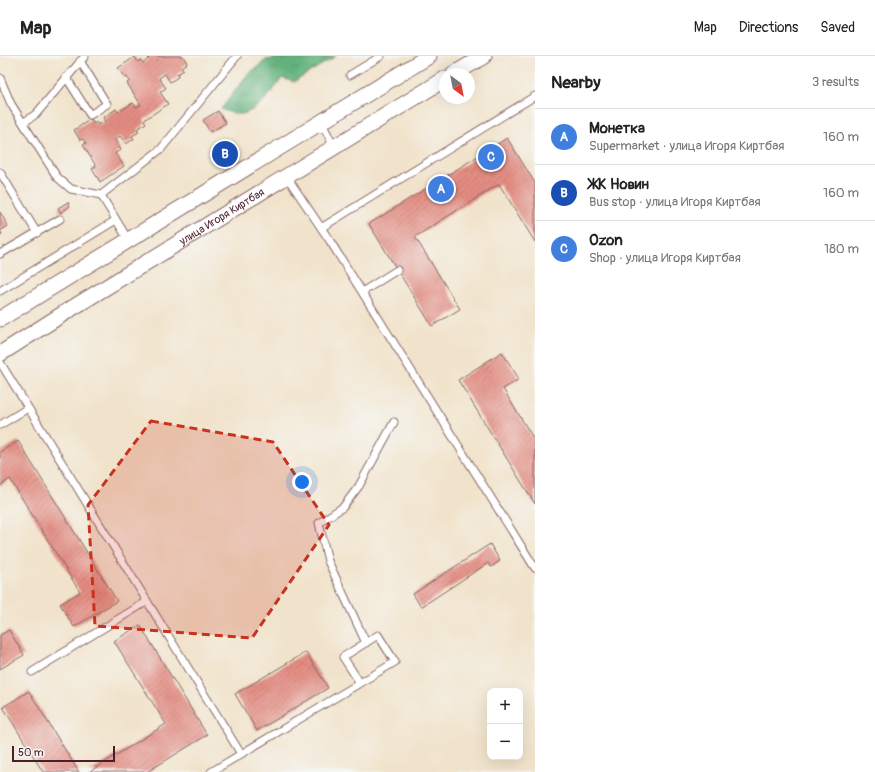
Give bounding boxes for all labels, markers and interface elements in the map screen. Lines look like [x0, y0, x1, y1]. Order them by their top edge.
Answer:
text: Map [20, 16, 51, 40]
text: Map [694, 19, 717, 36]
text: Directions [739, 19, 798, 36]
text: Saved [820, 19, 855, 36]
north arrow [439, 68, 475, 104]
text: Nearby [551, 72, 600, 93]
text: 3 results [812, 74, 859, 90]
text: Монетка [589, 119, 645, 138]
text: A [560, 129, 568, 145]
text: 160 m [823, 129, 859, 145]
text: Supermarket · улица Игоря Киртбая [589, 138, 784, 154]
pin: B [212, 139, 238, 169]
pin: C [478, 142, 504, 172]
pin: A [428, 174, 454, 204]
text: ЖК Новин [589, 175, 649, 194]
text: B [560, 185, 568, 201]
text: 160 m [823, 185, 859, 201]
street label: улица Игоря Киртбая [176, 186, 267, 248]
text: Bus stop · улица Игоря Киртбая [589, 194, 761, 210]
text: Ozon [589, 231, 623, 250]
text: C [560, 241, 568, 257]
text: 180 m [824, 241, 859, 257]
text: Shop · улица Игоря Киртбая [589, 250, 741, 266]
your location [292, 472, 312, 492]
map controls [487, 688, 523, 760]
button: + [487, 688, 523, 724]
button: − [487, 724, 523, 760]
scale bar [12, 744, 115, 763]
text: 50 m [18, 746, 44, 759]

